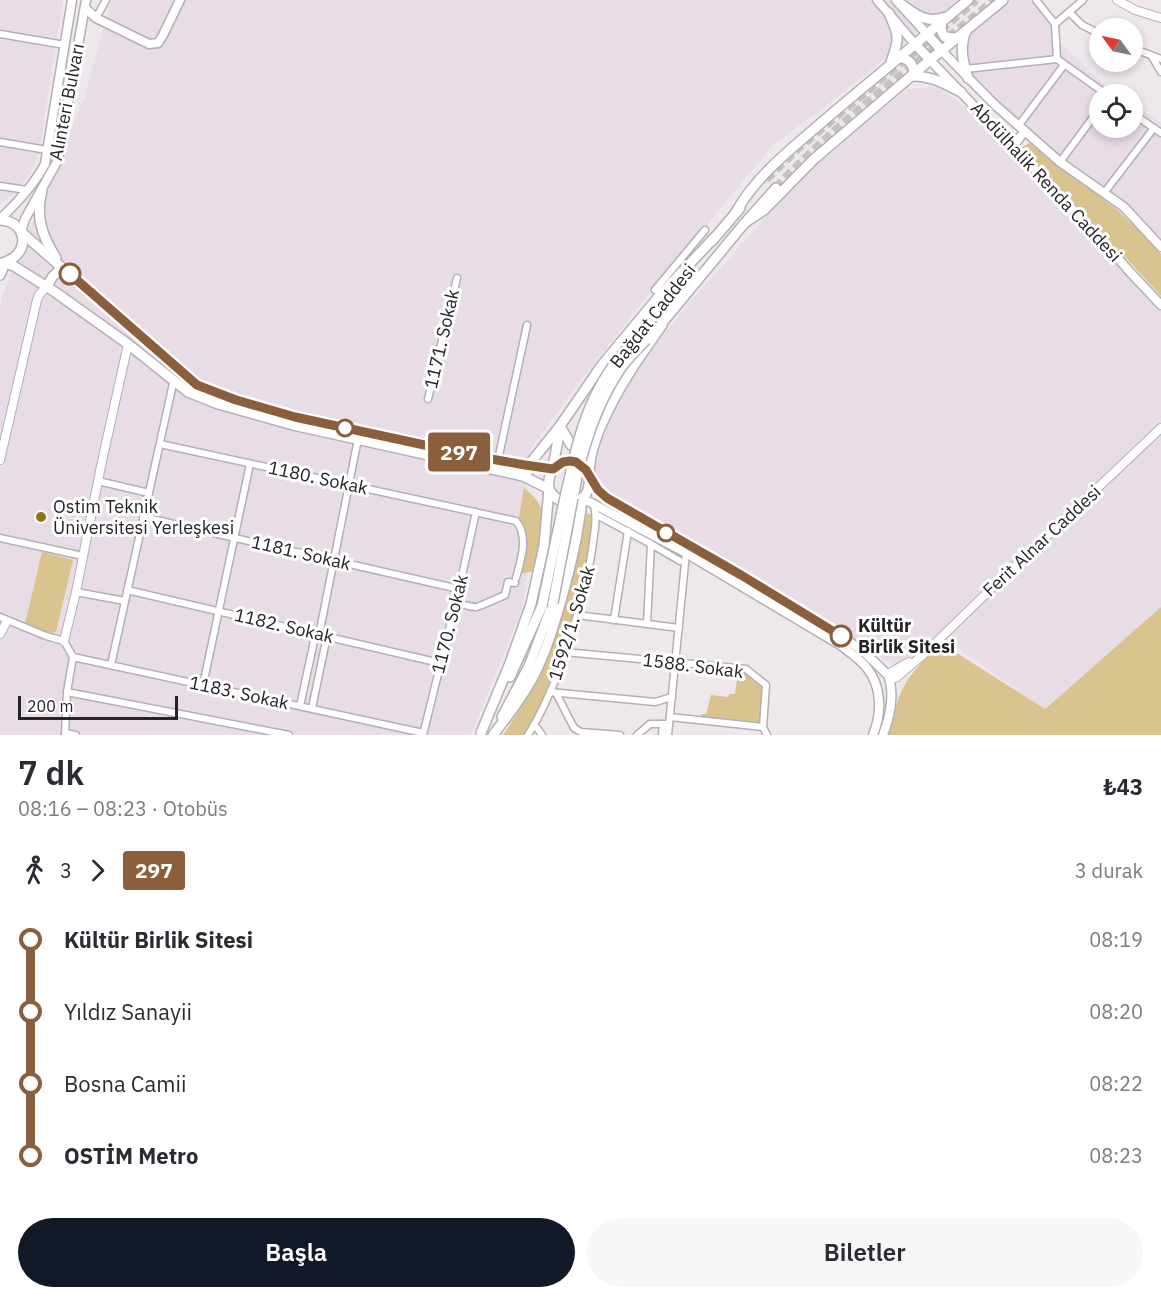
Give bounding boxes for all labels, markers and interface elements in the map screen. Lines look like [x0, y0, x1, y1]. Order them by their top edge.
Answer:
north arrow [1089, 18, 1143, 72]
map controls [1089, 18, 1143, 138]
street label: Alınteri Bulvarı [44, 41, 89, 162]
button: locate [1089, 84, 1143, 138]
street label: Abdülhalik Renda Caddesi [966, 97, 1127, 267]
street label: Bağdat Caddesi [605, 259, 701, 373]
unlabelled marker [59, 263, 81, 285]
street label: 1171. Sokak [419, 286, 464, 391]
unlabelled marker [336, 419, 354, 437]
line badge: 297 [424, 432, 494, 472]
text: 297 [440, 438, 478, 466]
street label: 1180. Sokak [266, 456, 371, 499]
street label: Ferit Alnar Caddesi [978, 480, 1105, 601]
place label: Ostim Teknik Üniversitesi Yerleşkesi [53, 495, 234, 539]
marker: Ostim Teknik Üniversitesi Yerleşkesi [34, 510, 48, 524]
unlabelled marker [657, 524, 675, 542]
street label: 1181. Sokak [249, 530, 354, 575]
street label: 1592/1. Sokak [543, 562, 600, 683]
street label: 1170. Sokak [426, 571, 473, 676]
street label: 1182. Sokak [232, 603, 337, 648]
place label: Kültür Birlik Sitesi [858, 614, 955, 658]
marker: Kültür Birlik Sitesi [830, 625, 852, 647]
street label: 1588. Sokak [641, 648, 745, 683]
street label: 1183. Sokak [187, 671, 292, 714]
scale bar [18, 693, 178, 720]
text: 200 m [27, 696, 74, 716]
text: 7 dk [18, 751, 84, 794]
text: ₺43 [1103, 772, 1143, 801]
text: 08:16 – 08:23 · Otobüs [18, 795, 228, 822]
icon: walk [18, 854, 51, 887]
icon: forward [81, 854, 114, 887]
text: 297 [135, 856, 173, 884]
text: 3 [60, 857, 72, 884]
text: 3 durak [1075, 857, 1143, 884]
text: Kültür Birlik Sitesi [64, 925, 253, 954]
text: 08:19 [1089, 926, 1143, 953]
text: Yıldız Sanayii [64, 997, 192, 1026]
text: 08:20 [1089, 998, 1143, 1025]
text: Bosna Camii [64, 1069, 186, 1098]
text: 08:22 [1089, 1070, 1143, 1097]
text: OSTİM Metro [64, 1141, 198, 1170]
text: 08:23 [1089, 1142, 1143, 1169]
button: Başla [18, 1218, 575, 1287]
button: Biletler [587, 1218, 1143, 1287]

